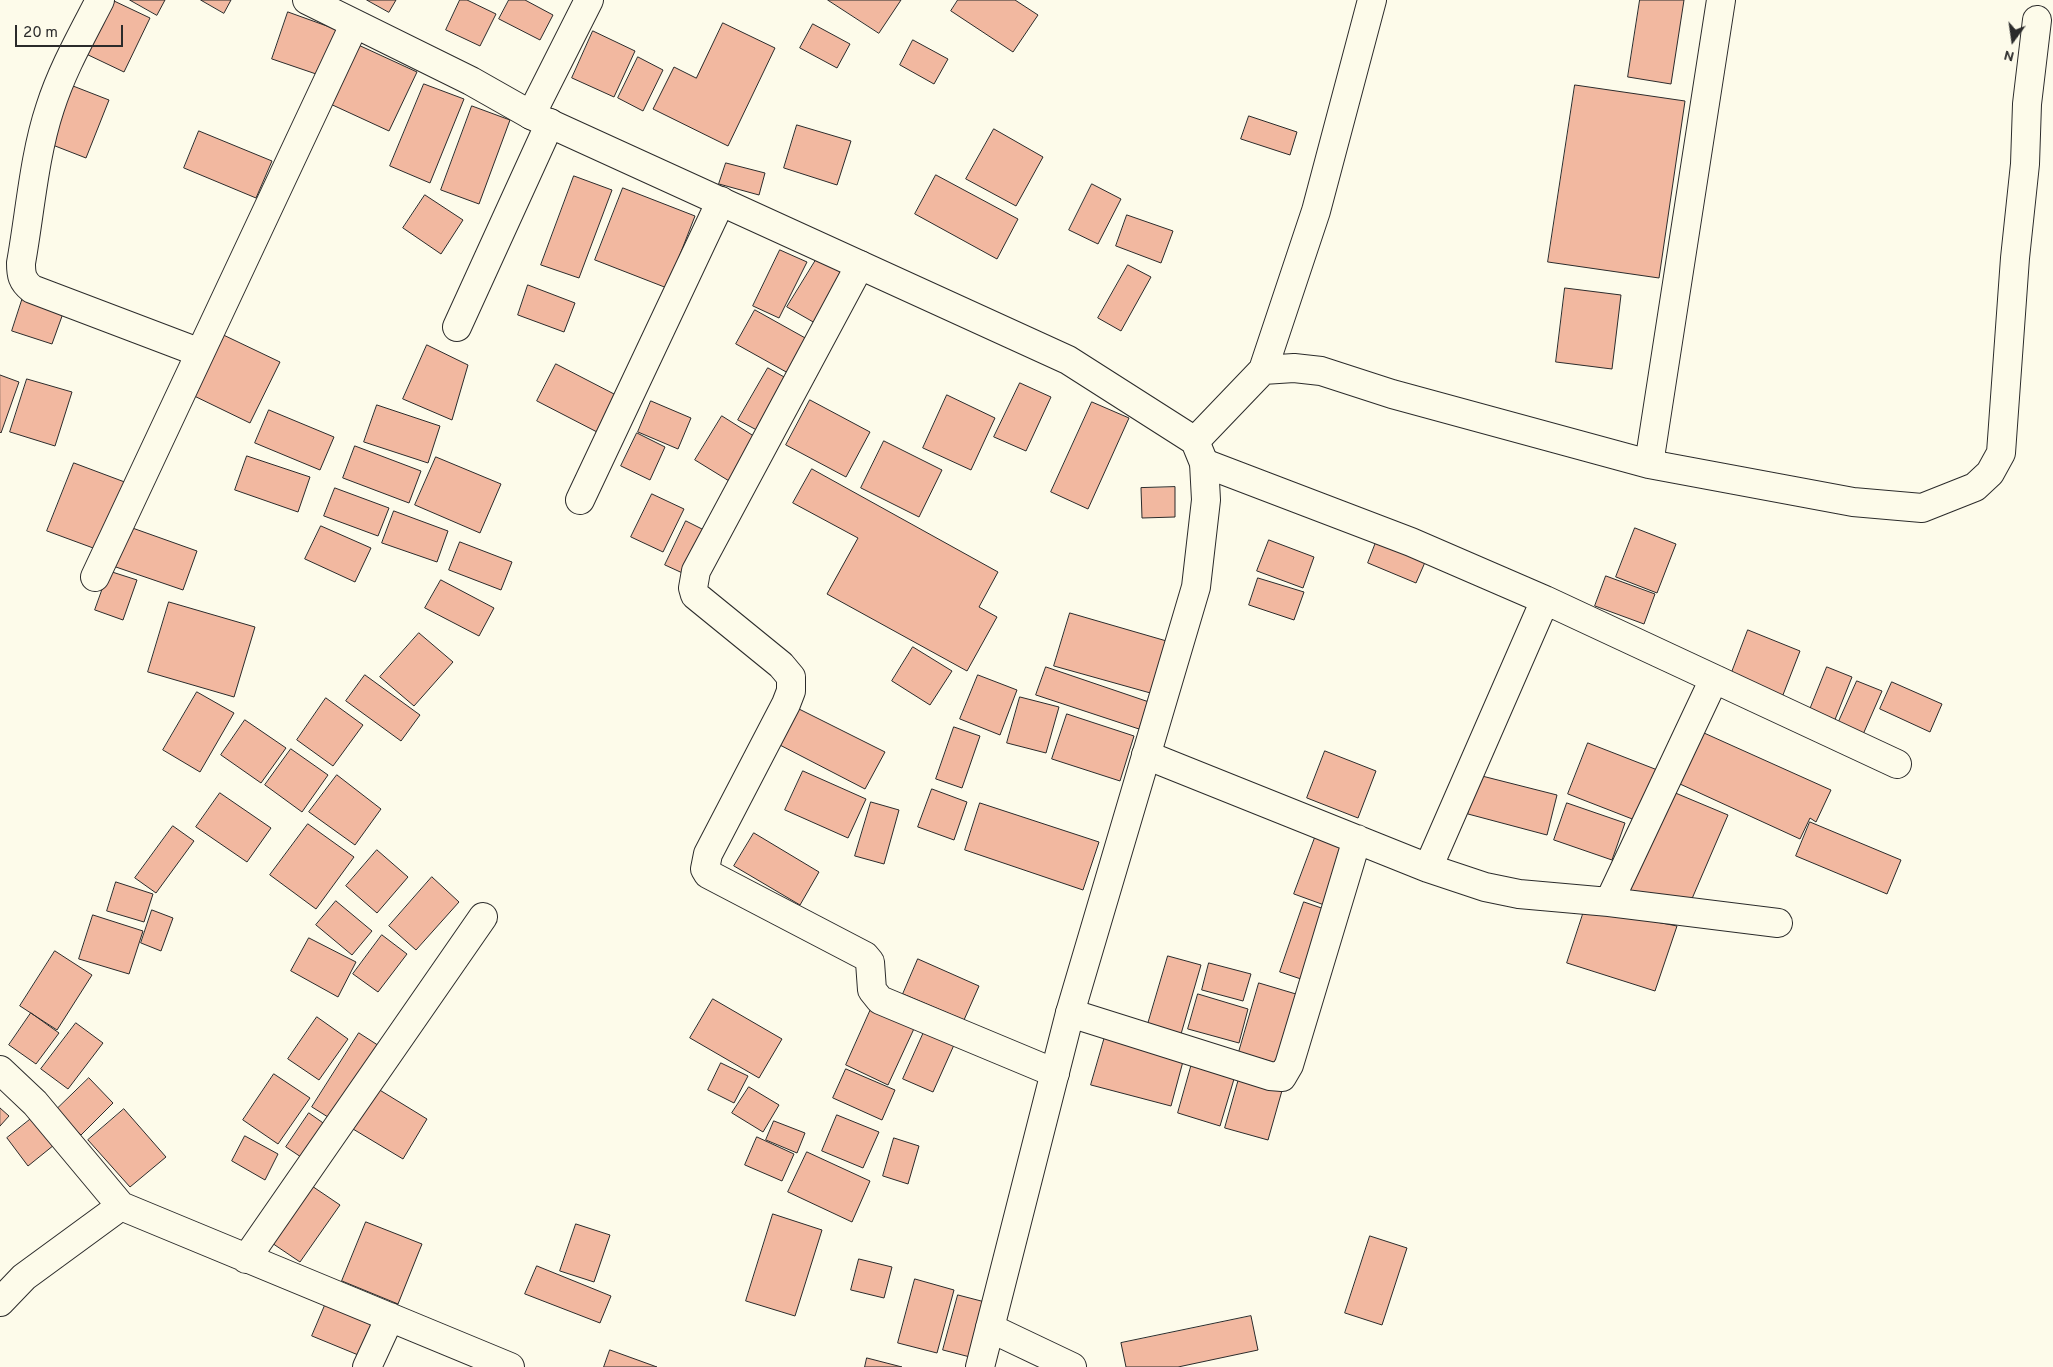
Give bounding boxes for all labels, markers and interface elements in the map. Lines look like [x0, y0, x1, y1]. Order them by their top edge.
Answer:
scale bar [18, 15, 125, 47]
north arrow [1988, 15, 2038, 65]
text: 20 m [23, 24, 58, 43]
text: N [2002, 46, 2016, 65]

